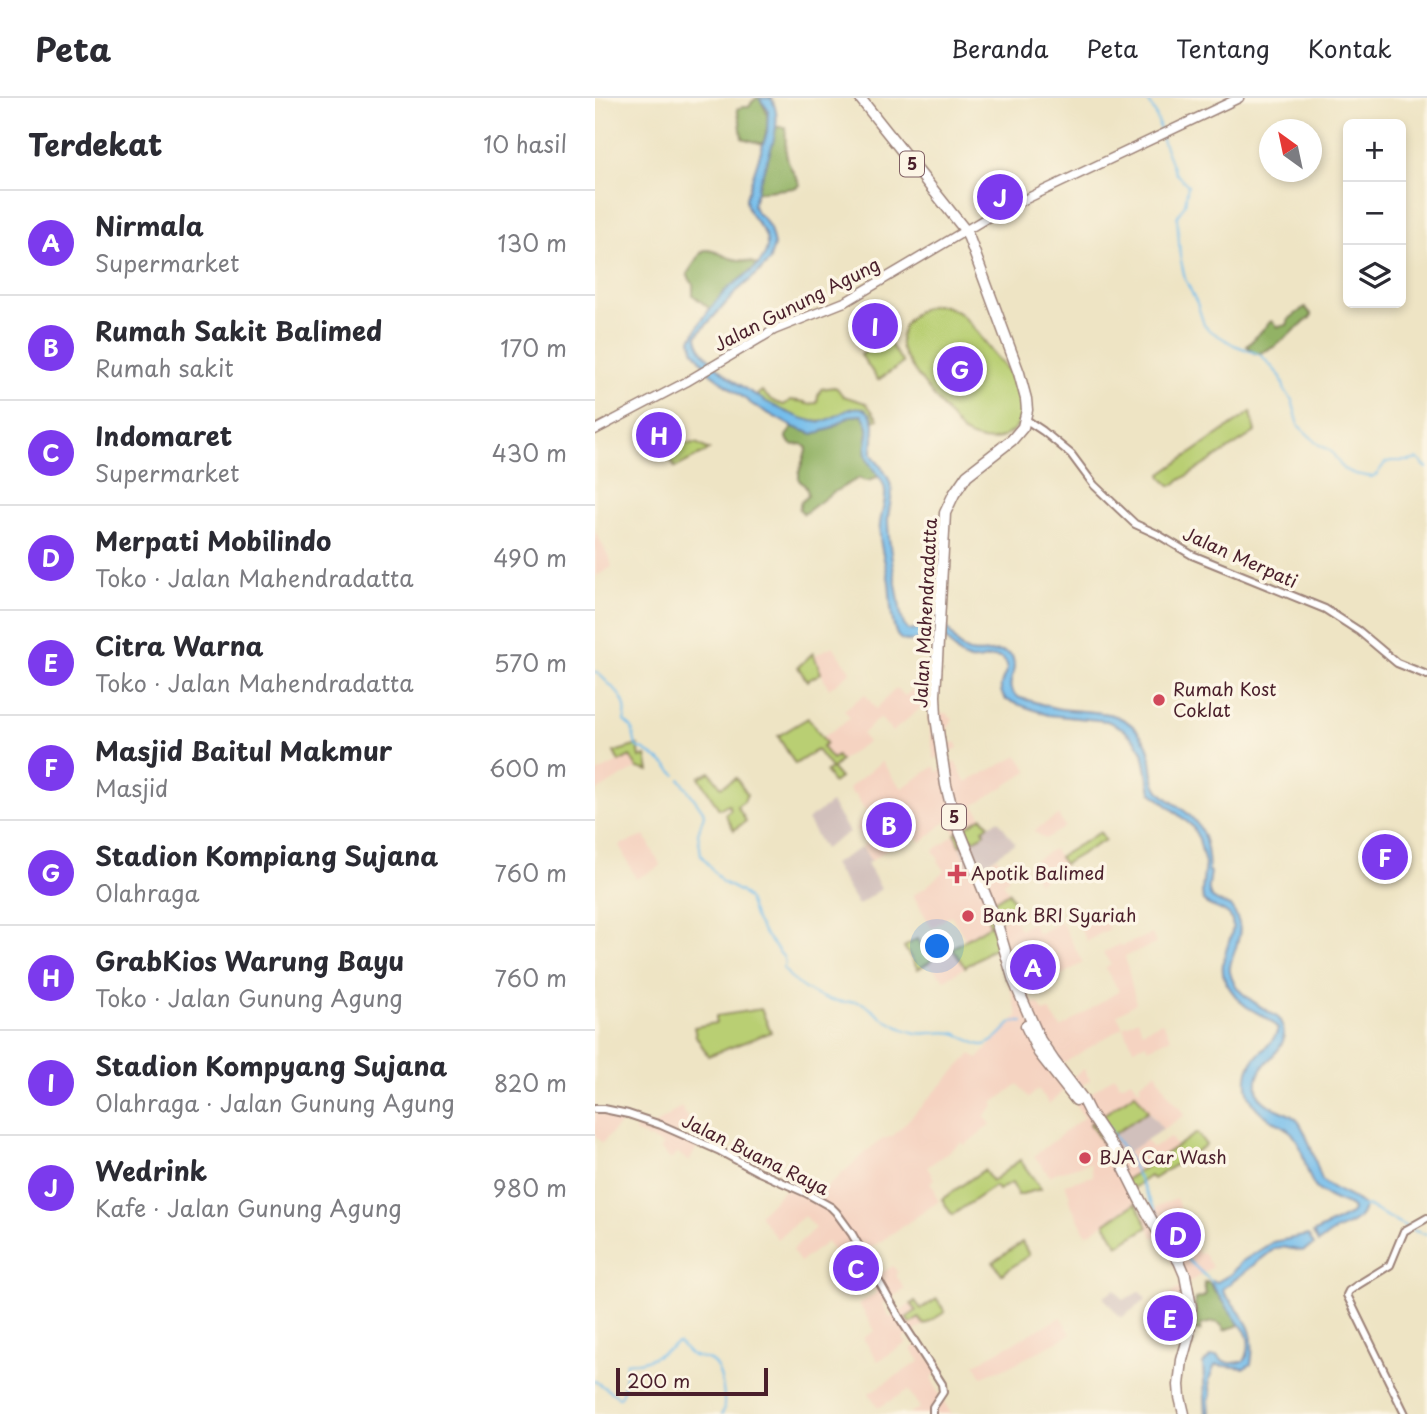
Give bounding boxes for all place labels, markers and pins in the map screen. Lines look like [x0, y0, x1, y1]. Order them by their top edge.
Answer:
pin: J [977, 171, 1023, 223]
pin: I [852, 300, 898, 352]
pin: G [937, 343, 983, 395]
pin: H [636, 409, 682, 461]
place label: Rumah Kost Coklat [1173, 675, 1276, 723]
marker: Rumah Kost Coklat [1151, 692, 1167, 708]
pin: B [866, 799, 912, 851]
pin: F [1362, 831, 1408, 883]
place label: Apotik Balimed [971, 859, 1105, 886]
marker: Apotik Balimed [949, 866, 965, 882]
place label: Bank BRI Syariah [982, 901, 1136, 928]
marker: Bank BRI Syariah [960, 908, 976, 924]
pin: A [1010, 941, 1056, 993]
place label: BJA Car Wash [1099, 1143, 1227, 1170]
marker: BJA Car Wash [1077, 1150, 1093, 1166]
pin: D [1155, 1209, 1201, 1261]
pin: C [833, 1242, 879, 1294]
pin: E [1147, 1292, 1193, 1344]

